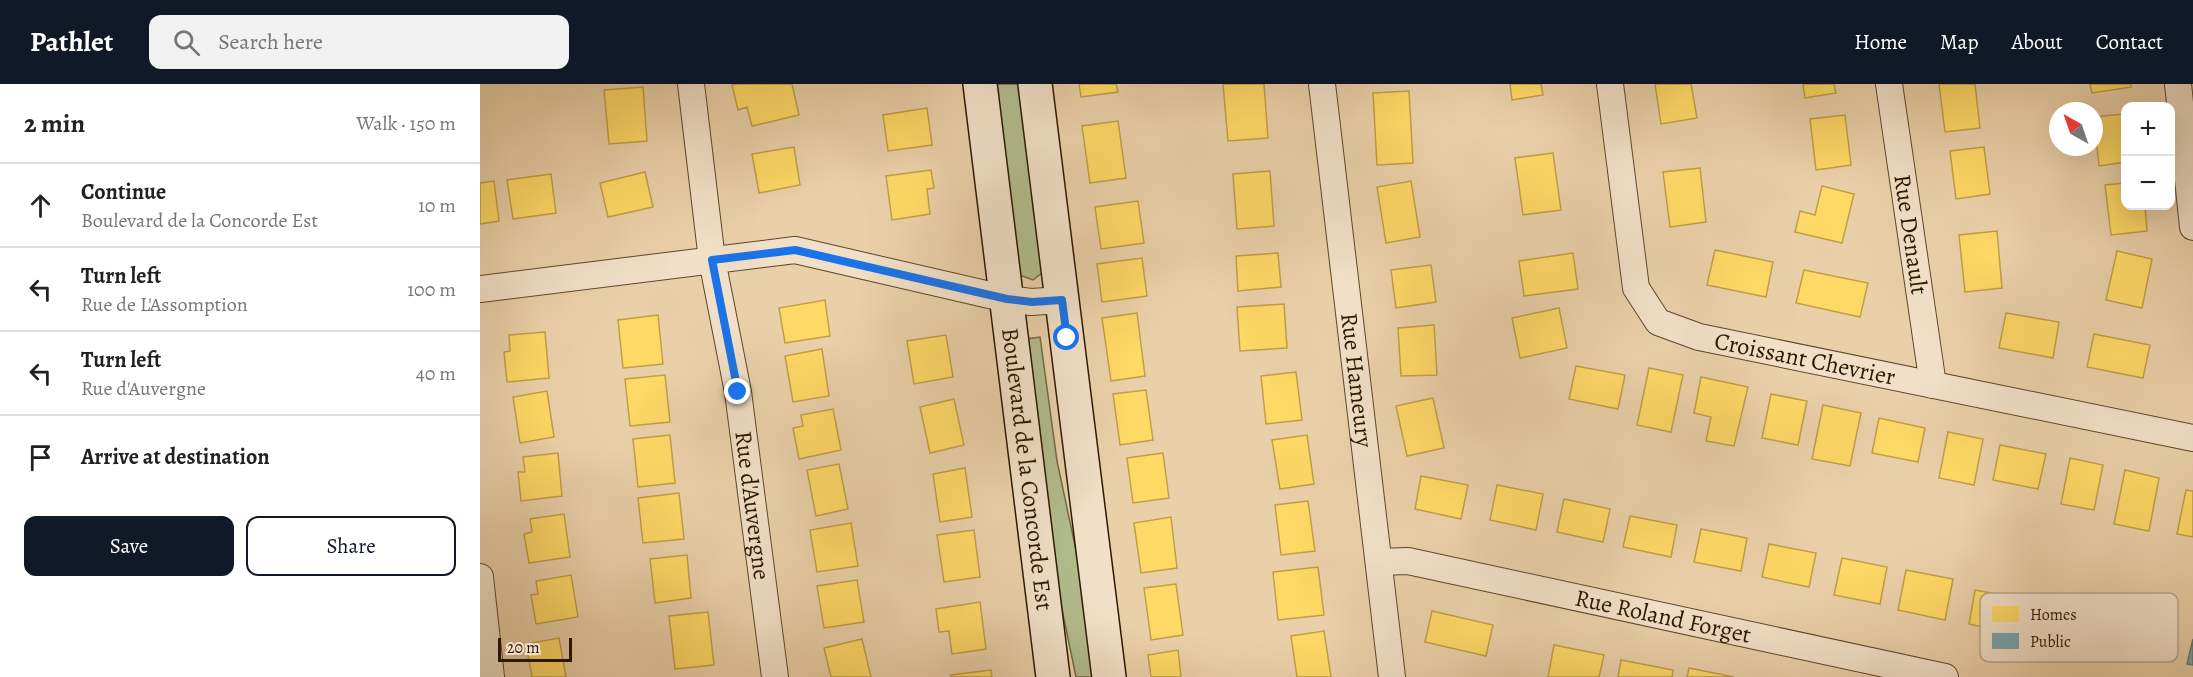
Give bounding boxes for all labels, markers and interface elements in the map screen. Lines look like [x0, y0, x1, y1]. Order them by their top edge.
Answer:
search box [149, 15, 569, 69]
text: Pathlet [30, 23, 113, 61]
icon: search [170, 26, 203, 59]
text: Search here [218, 27, 323, 57]
text: Home [1854, 28, 1907, 56]
text: Map [1940, 28, 1978, 56]
text: About [2011, 28, 2063, 56]
text: Contact [2096, 28, 2163, 56]
north arrow [2049, 102, 2103, 156]
map controls [2121, 102, 2175, 210]
button: + [2121, 102, 2175, 156]
text: 2 min [24, 106, 85, 141]
text: Walk · 150 m [356, 110, 456, 137]
button: − [2121, 156, 2175, 210]
street label: Rue Denault [1886, 172, 1936, 297]
text: Continue [81, 177, 166, 207]
icon: ahead [24, 189, 57, 222]
text: 10 m [418, 192, 456, 219]
text: Boulevard de la Concorde Est [81, 207, 318, 234]
text: Turn left [81, 261, 161, 291]
icon: left [24, 273, 57, 306]
text: 100 m [407, 276, 456, 303]
text: Rue de L'Assomption [81, 291, 248, 318]
street label: Rue Hameury [1333, 311, 1381, 449]
route start [1053, 324, 1079, 350]
street label: Croissant Chevrier [1712, 325, 1898, 393]
street label: Boulevard de la Concorde Est [994, 326, 1061, 612]
text: Turn left [81, 345, 161, 375]
icon: left [24, 357, 57, 390]
text: 40 m [416, 360, 456, 387]
text: Rue d'Auvergne [81, 375, 206, 402]
route end [724, 378, 750, 404]
street label: Rue d'Auvergne [727, 429, 778, 582]
icon: arrive [24, 441, 57, 474]
text: Arrive at destination [81, 442, 270, 472]
button: Save [24, 516, 234, 576]
button: Share [246, 516, 456, 576]
street label: Rue Roland Forget [1572, 582, 1754, 651]
legend [1980, 593, 2178, 662]
text: Homes [2030, 604, 2077, 626]
text: Public [2030, 631, 2071, 653]
scale bar [498, 635, 572, 662]
text: 20 m [507, 637, 540, 659]

